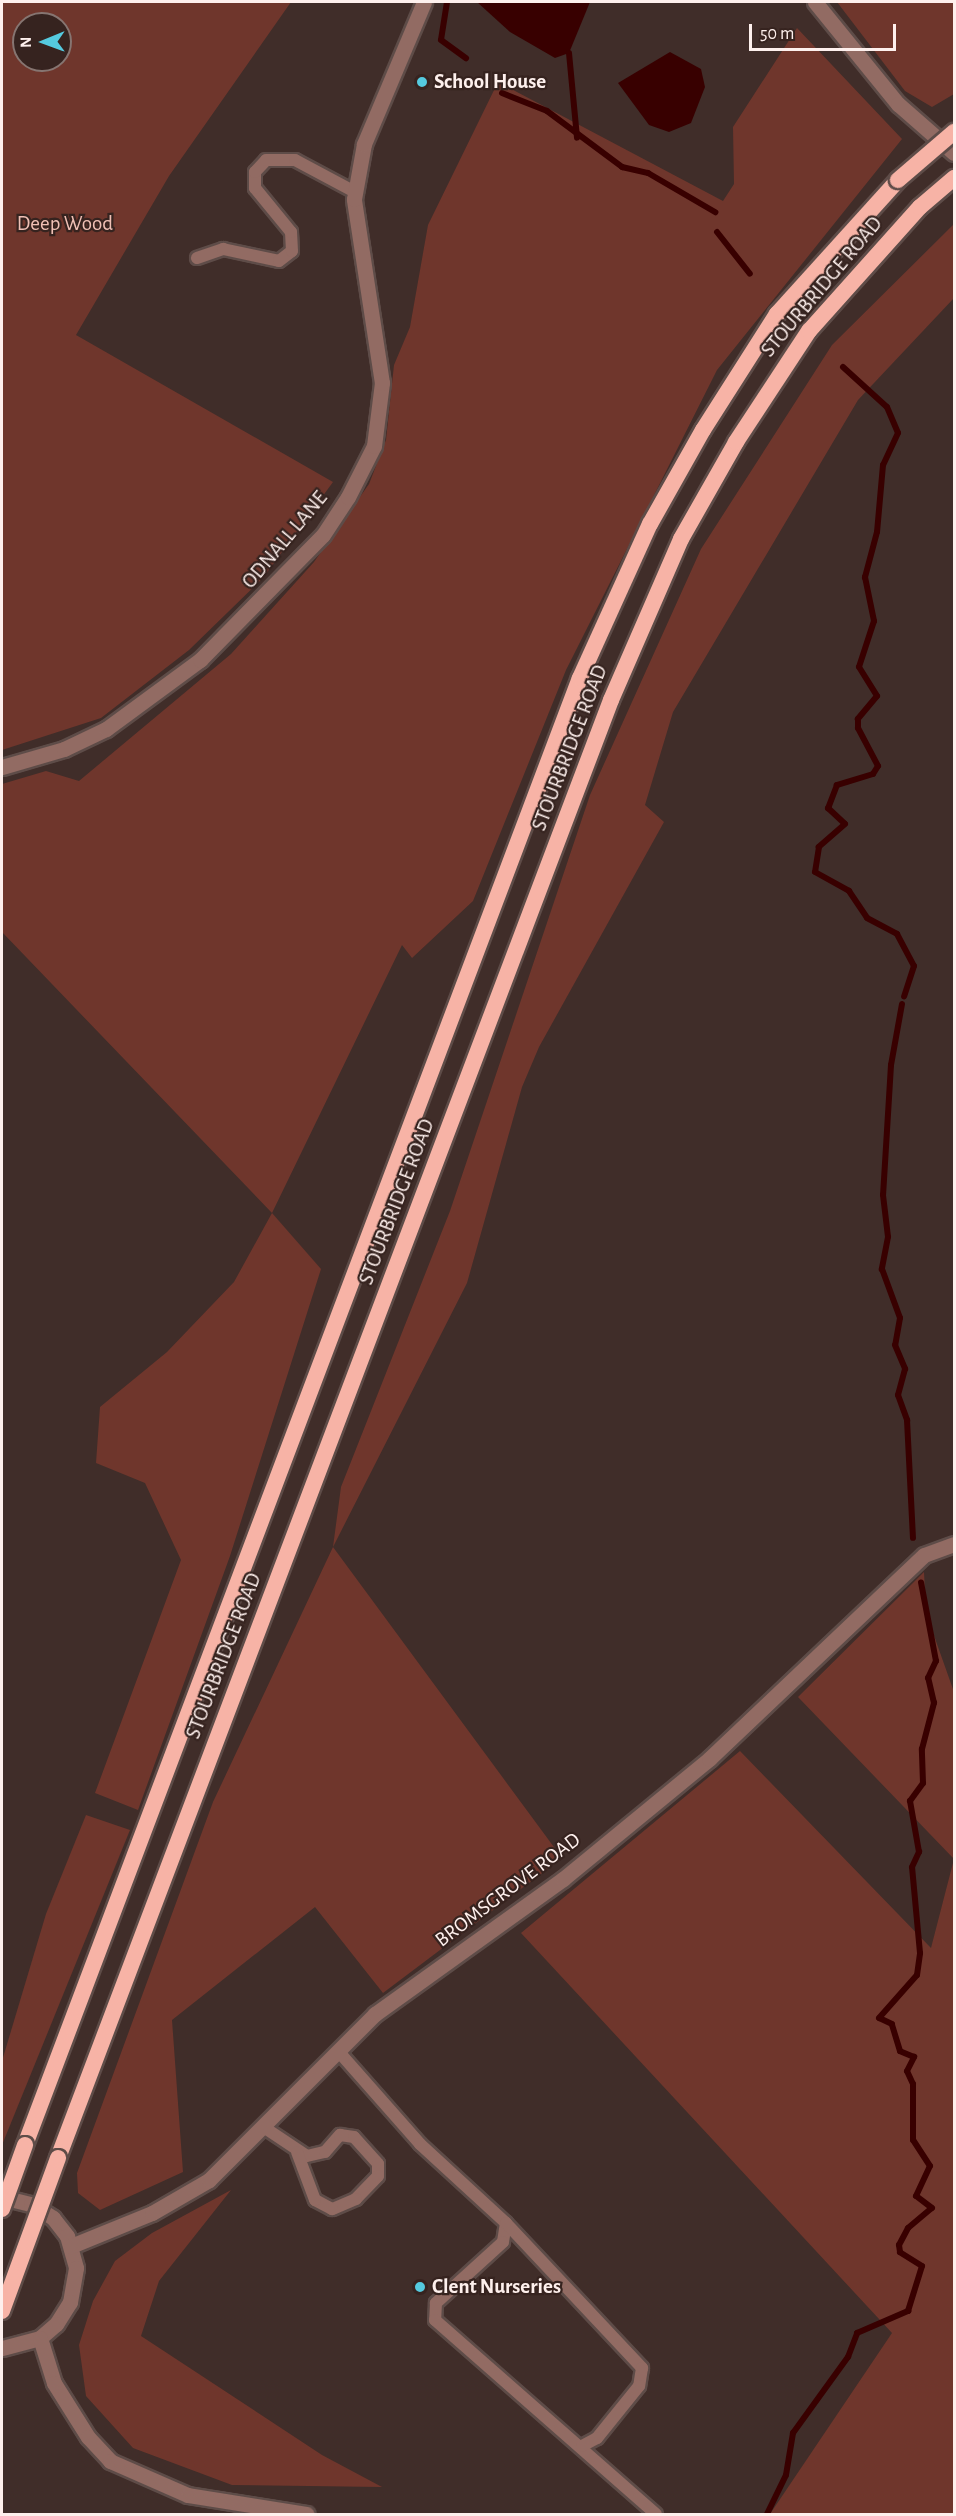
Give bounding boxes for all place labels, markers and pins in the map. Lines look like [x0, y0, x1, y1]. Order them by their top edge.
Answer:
place label: School House [434, 69, 546, 95]
marker: School House [415, 75, 429, 89]
place label: Clent Nurseries [432, 2274, 561, 2300]
marker: Clent Nurseries [413, 2280, 427, 2294]

